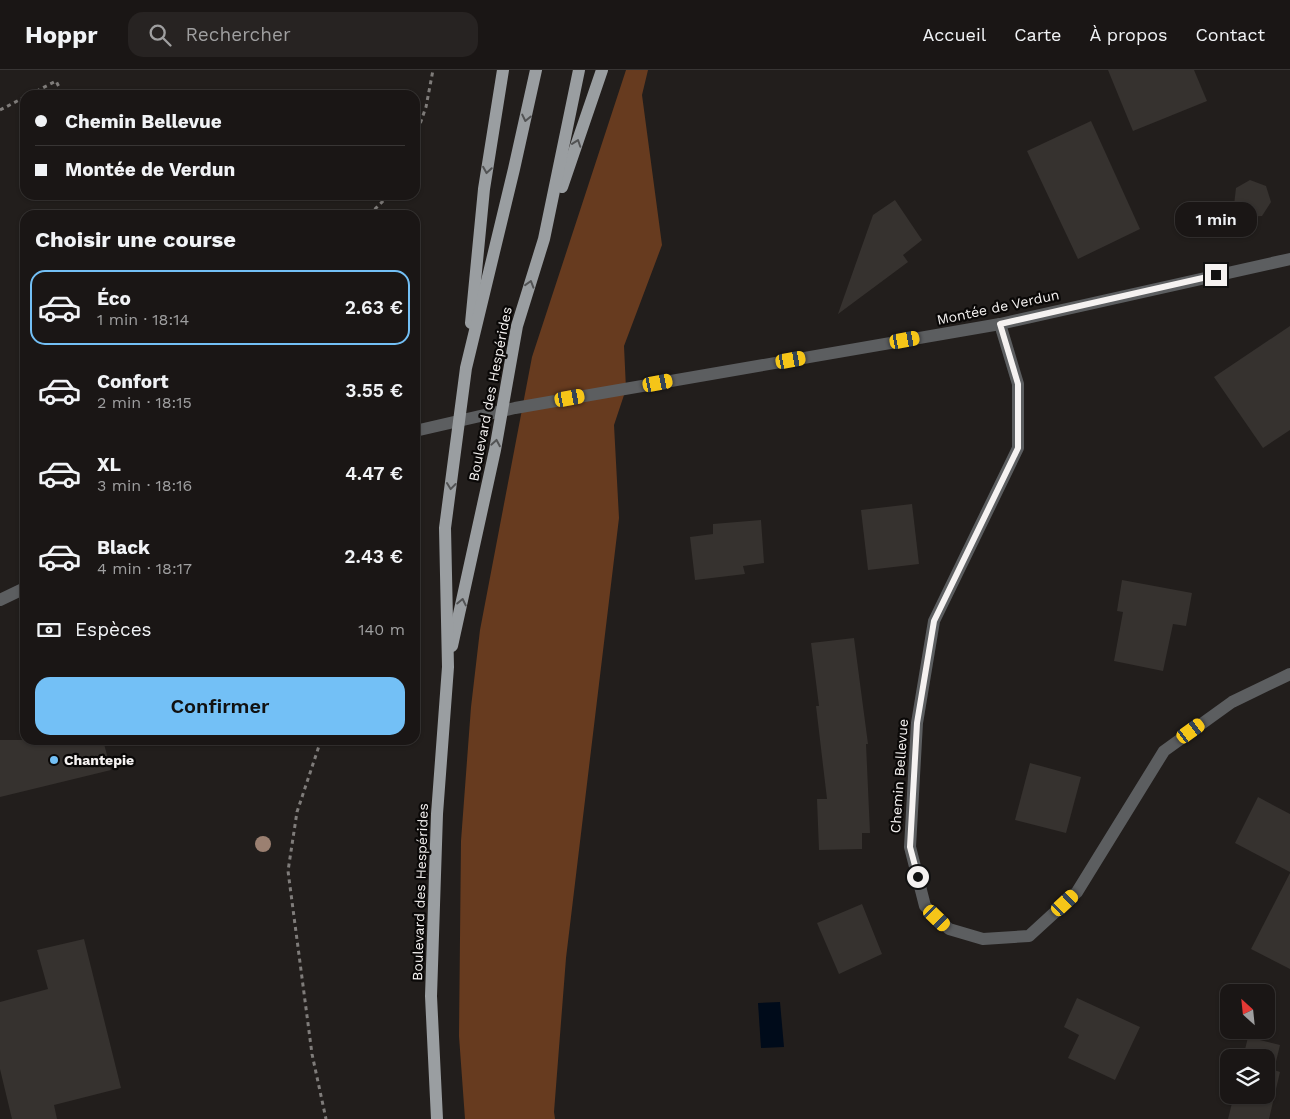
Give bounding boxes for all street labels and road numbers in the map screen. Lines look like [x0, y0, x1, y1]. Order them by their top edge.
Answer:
street label: Montée de Verdun [935, 286, 1061, 328]
street label: Boulevard des Hespérides [465, 305, 515, 483]
street label: Chemin Bellevue [887, 718, 911, 834]
street label: Boulevard des Hespérides [409, 803, 431, 981]

